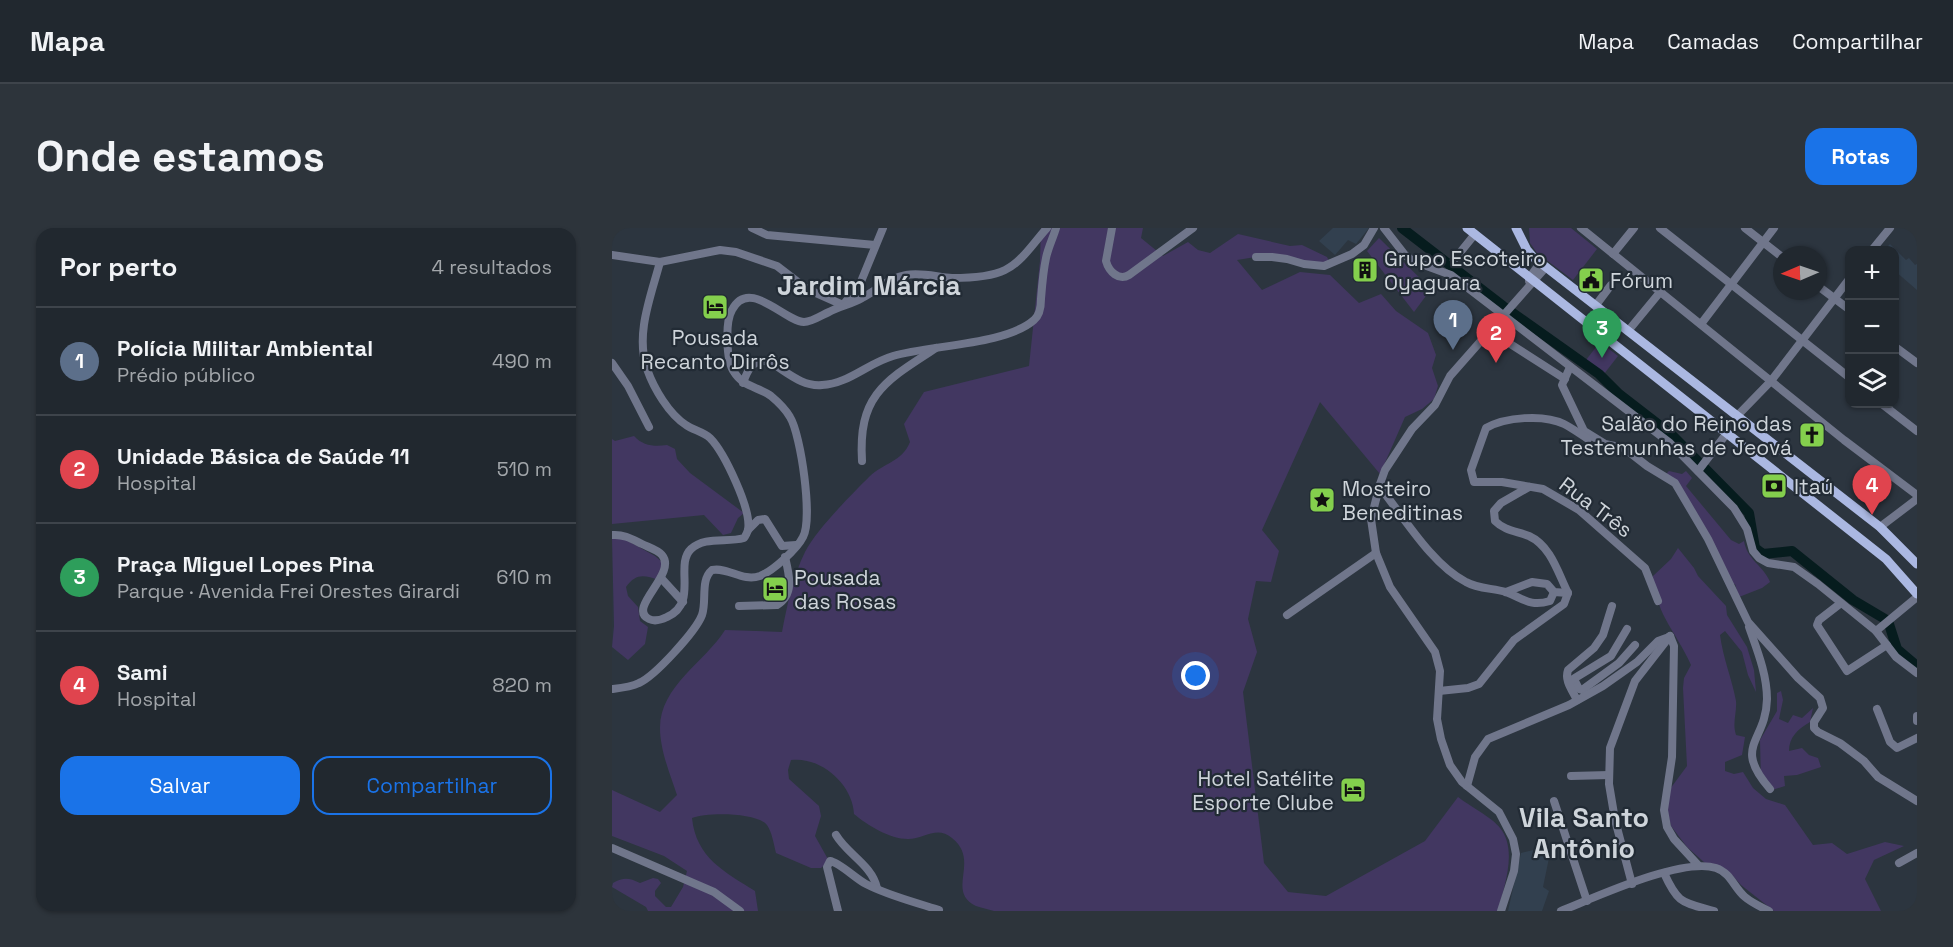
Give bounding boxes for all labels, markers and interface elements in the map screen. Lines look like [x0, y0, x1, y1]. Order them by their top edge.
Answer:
text: Mapa [30, 23, 105, 59]
text: Mapa [1578, 28, 1634, 55]
text: Camadas [1667, 28, 1759, 55]
text: Compartilhar [1792, 28, 1923, 55]
button: Rotas [1805, 128, 1917, 185]
text: Onde estamos [36, 130, 325, 183]
place label: Grupo Escoteiro Oyaguara [1384, 245, 1546, 296]
north arrow [1773, 246, 1827, 300]
map controls [1845, 246, 1899, 408]
button: + [1845, 246, 1899, 300]
text: Por perto [60, 250, 177, 284]
text: 4 resultados [432, 254, 552, 280]
building icon: Grupo Escoteiro Oyaguara [1350, 255, 1380, 285]
public building icon: Fórum [1576, 265, 1606, 295]
place label: Fórum [1610, 267, 1673, 294]
district label: Jardim Márcia [777, 268, 961, 303]
hotel icon: Pousada Recanto Dirrôs [700, 292, 730, 322]
pin: 1 [1434, 300, 1472, 350]
button: − [1845, 300, 1899, 354]
pin: 3 [1582, 308, 1622, 358]
pin: 2 [1476, 314, 1516, 363]
place label: Pousada Recanto Dirrôs [640, 324, 790, 375]
text: Polícia Militar Ambiental [117, 334, 373, 362]
text: 1 [75, 348, 84, 374]
text: 490 m [492, 348, 552, 374]
button: layers [1845, 354, 1899, 408]
text: Prédio público [117, 362, 255, 388]
place label: Salão do Reino das Testemunhas de Jeová [1561, 410, 1792, 461]
church icon: Salão do Reino das Testemunhas de Jeová [1797, 420, 1827, 450]
text: Unidade Básica de Saúde 11 [117, 442, 410, 470]
text: 2 [74, 456, 85, 482]
text: 510 m [497, 456, 552, 482]
pin: 4 [1852, 466, 1892, 515]
text: Hospital [117, 470, 196, 496]
street label: Rua Três [1554, 471, 1638, 543]
bank icon: Itaú [1759, 471, 1789, 501]
place label: Itaú [1794, 473, 1833, 500]
place label: Mosteiro Beneditinas [1342, 475, 1463, 526]
place icon: Mosteiro Beneditinas [1307, 485, 1337, 515]
text: Praça Miguel Lopes Pina [117, 550, 374, 578]
text: 3 [73, 564, 86, 590]
text: 610 m [496, 564, 552, 590]
place label: Pousada das Rosas [794, 564, 896, 615]
hotel icon: Pousada das Rosas [760, 574, 790, 604]
text: Parque · Avenida Frei Orestes Girardi [117, 578, 460, 604]
text: Sami [117, 658, 168, 686]
your location [1181, 661, 1210, 690]
text: 4 [73, 672, 86, 698]
text: 820 m [492, 672, 552, 698]
text: Hospital [117, 686, 196, 712]
button: Salvar [60, 756, 300, 815]
button: Compartilhar [312, 756, 552, 815]
place label: Hotel Satélite Esporte Clube [1192, 765, 1334, 816]
hotel icon: Hotel Satélite Esporte Clube [1338, 775, 1368, 805]
district label: Vila Santo Antônio [1519, 800, 1649, 866]

